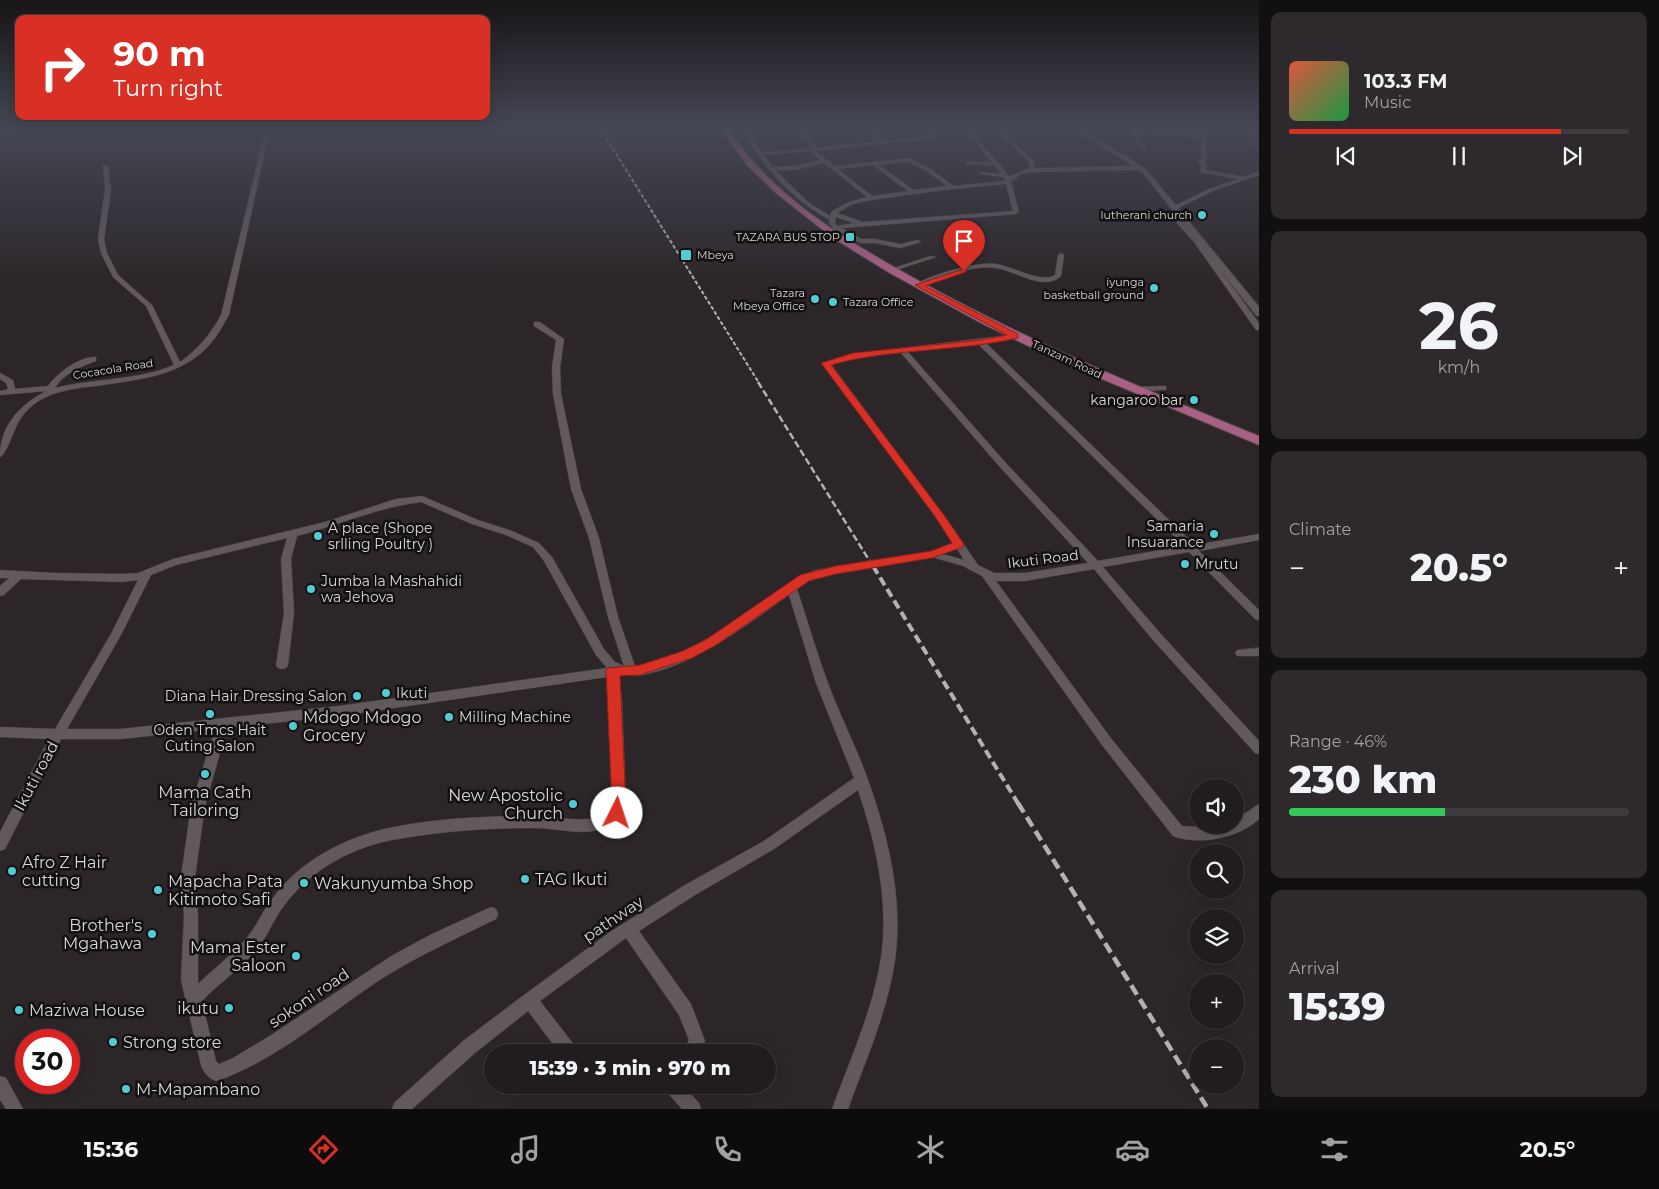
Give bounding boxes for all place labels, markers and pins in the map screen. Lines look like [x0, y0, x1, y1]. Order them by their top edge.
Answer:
place label: lutherani church [1101, 208, 1192, 222]
marker: lutherani church [1196, 209, 1208, 221]
pin [943, 220, 985, 271]
place label: TAZARA BUS STOP [736, 230, 840, 244]
marker: TAZARA BUS STOP [844, 231, 856, 243]
marker: Mbeya [679, 248, 693, 262]
place label: Mbeya [697, 248, 734, 262]
place label: iyunga basketball ground [1044, 275, 1144, 302]
marker: iyunga basketball ground [1148, 282, 1160, 294]
place label: Tazara Mbeya Office [733, 286, 805, 313]
marker: Tazara Mbeya Office [809, 293, 821, 305]
place label: Tazara Office [843, 295, 914, 309]
marker: Tazara Office [827, 296, 839, 308]
place label: kangaroo bar [1090, 391, 1184, 409]
marker: kangaroo bar [1188, 394, 1200, 406]
place label: Samaria Insuarance [1127, 517, 1204, 551]
place label: A place (Shope srlling Poultry ) [328, 519, 433, 553]
marker: Samaria Insuarance [1208, 528, 1220, 540]
marker: A place (Shope srlling Poultry ) [312, 530, 324, 542]
place label: Mrutu [1195, 555, 1238, 573]
marker: Mrutu [1179, 558, 1191, 570]
place label: Jumba la Mashahidi wa Jehova [320, 572, 462, 606]
marker: Jumba la Mashahidi wa Jehova [305, 583, 317, 595]
place label: Ikuti [396, 684, 427, 702]
place label: Diana Hair Dressing Salon [165, 687, 347, 705]
marker: Ikuti [380, 687, 392, 699]
marker: Diana Hair Dressing Salon [351, 690, 363, 702]
marker: Oden Tmcs Hait Cuting Salon [204, 708, 216, 720]
place label: Mdogo Mdogo Grocery [303, 708, 422, 745]
place label: Milling Machine [459, 708, 571, 726]
marker: Milling Machine [443, 711, 455, 723]
marker: Mdogo Mdogo Grocery [287, 720, 299, 732]
place label: Oden Tmcs Hait Cuting Salon [154, 721, 267, 755]
marker: Mama Cath Tailoring [199, 768, 211, 780]
place label: Mama Cath Tailoring [158, 783, 252, 820]
place label: New Apostolic Church [448, 786, 563, 823]
marker: New Apostolic Church [567, 798, 579, 810]
place label: Afro Z Hair cutting [22, 853, 107, 890]
marker: Afro Z Hair cutting [6, 865, 18, 877]
place label: TAG Ikuti [535, 870, 607, 889]
place label: Mapacha Pata Kitimoto Safi [168, 872, 283, 909]
marker: TAG Ikuti [519, 873, 531, 885]
place label: Wakunyumba Shop [314, 874, 474, 893]
marker: Wakunyumba Shop [298, 877, 310, 889]
marker: Mapacha Pata Kitimoto Safi [152, 884, 164, 896]
place label: Brother's Mgahawa [63, 916, 142, 953]
marker: Brother's Mgahawa [146, 928, 158, 940]
place label: Mama Ester Saloon [190, 938, 286, 975]
marker: Mama Ester Saloon [290, 950, 302, 962]
place label: ikutu [177, 999, 219, 1018]
place label: Maziwa House [29, 1001, 145, 1020]
marker: ikutu [223, 1002, 235, 1014]
marker: Maziwa House [13, 1004, 25, 1016]
place label: Strong store [123, 1033, 221, 1052]
marker: Strong store [107, 1036, 119, 1048]
place label: M-Mapambano [136, 1080, 260, 1099]
marker: M-Mapambano [120, 1083, 132, 1095]

